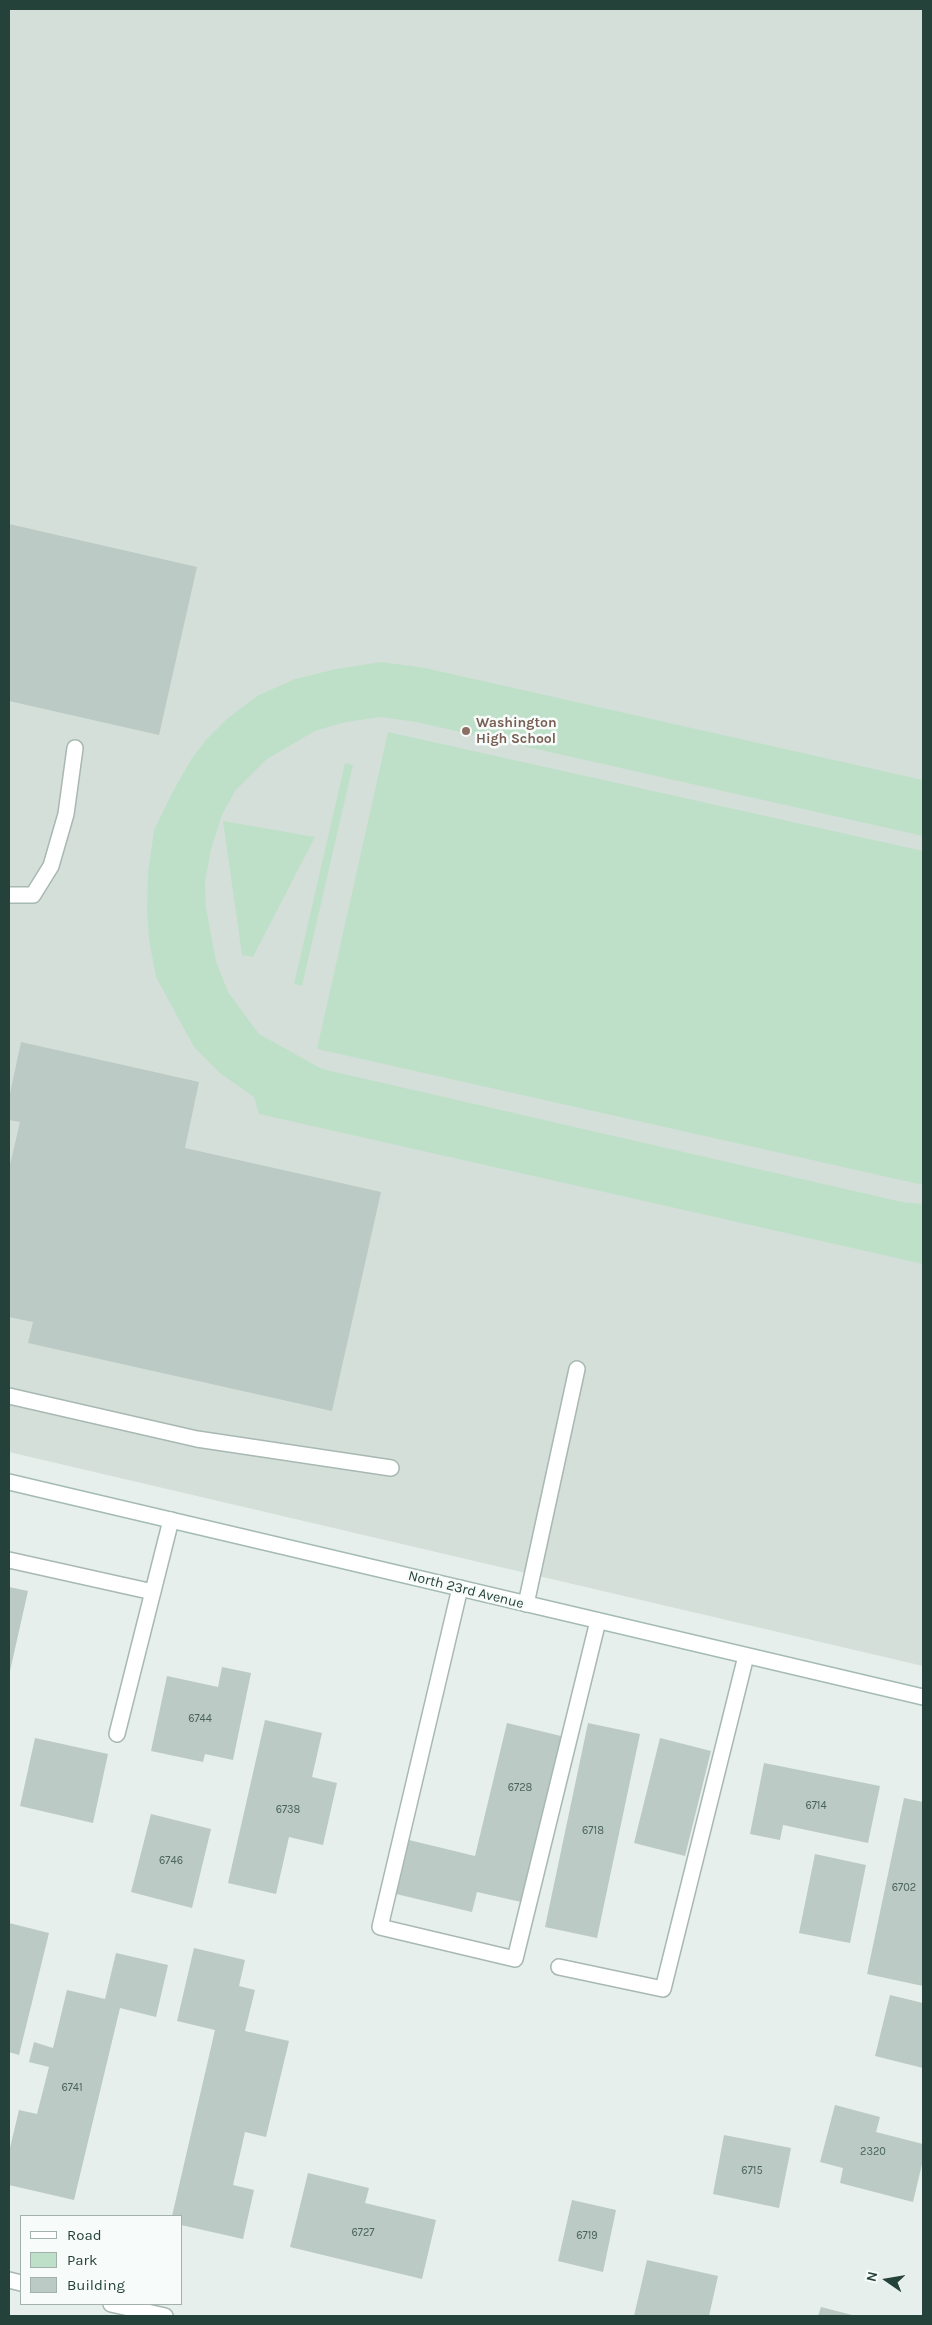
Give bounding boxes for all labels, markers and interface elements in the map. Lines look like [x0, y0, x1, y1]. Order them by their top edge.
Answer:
place label: Washington High School [476, 715, 557, 748]
marker: Washington High School [460, 725, 472, 737]
street label: North 23rd Avenue [406, 1568, 526, 1612]
house number: 6744 [188, 1712, 212, 1726]
house number: 6728 [508, 1781, 532, 1795]
house number: 6714 [805, 1799, 827, 1813]
house number: 6738 [276, 1803, 300, 1817]
house number: 6718 [582, 1824, 604, 1838]
house number: 6746 [159, 1854, 183, 1868]
house number: 6702 [892, 1881, 916, 1895]
house number: 6741 [61, 2081, 83, 2095]
house number: 2320 [860, 2145, 886, 2159]
house number: 6715 [741, 2164, 763, 2178]
legend [20, 2215, 182, 2305]
text: Road [67, 2226, 102, 2244]
house number: 6727 [351, 2226, 375, 2240]
house number: 6719 [576, 2229, 598, 2243]
text: Park [67, 2251, 97, 2269]
north arrow [862, 2255, 912, 2305]
text: N [862, 2270, 881, 2283]
text: Building [67, 2276, 125, 2294]

